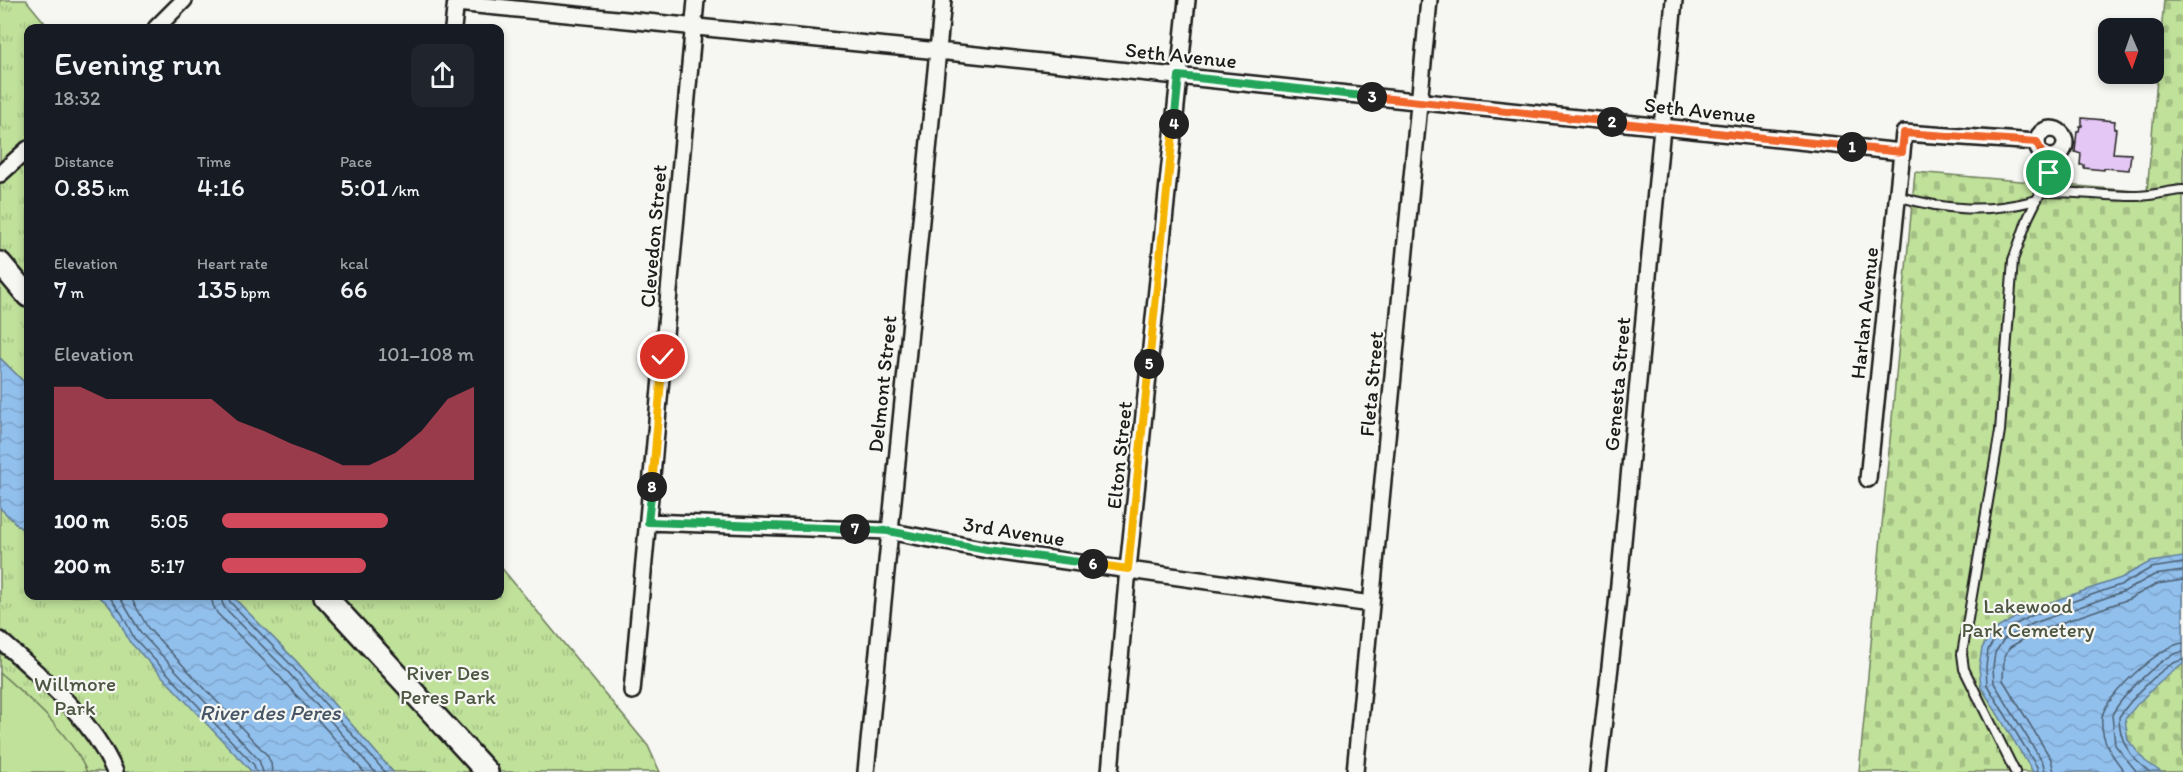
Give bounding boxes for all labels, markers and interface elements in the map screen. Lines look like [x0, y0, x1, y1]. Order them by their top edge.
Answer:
north arrow [2098, 18, 2164, 84]
map controls [2098, 18, 2164, 84]
street label: Seth Avenue [1124, 37, 1238, 73]
text: Evening run [54, 44, 221, 83]
button: share [411, 44, 474, 107]
pin: 3 [1357, 82, 1387, 112]
text: 18:32 [54, 86, 101, 110]
text: 3 [1368, 87, 1376, 106]
street label: Seth Avenue [1643, 92, 1757, 128]
pin: 2 [1597, 107, 1627, 137]
pin: 4 [1159, 109, 1189, 139]
text: 2 [1608, 112, 1616, 131]
text: 4 [1169, 114, 1179, 133]
pin: 1 [1837, 132, 1867, 162]
text: 1 [1848, 137, 1856, 156]
pin [2023, 147, 2074, 198]
text: Distance [54, 152, 114, 171]
text: Time [197, 152, 231, 171]
text: Pace [340, 152, 372, 171]
icon: arrive [2032, 156, 2065, 189]
street label: Clevedon Street [634, 163, 672, 309]
text: 0.85 [54, 171, 104, 203]
text: 4:16 [197, 171, 245, 203]
text: 5:01 [340, 171, 388, 203]
text: km [104, 181, 129, 200]
text: /km [388, 181, 420, 200]
street label: Harlan Avenue [1845, 246, 1883, 380]
text: Elevation [54, 254, 118, 273]
text: Heart rate [197, 254, 268, 273]
text: kcal [340, 254, 368, 273]
text: 7 [54, 273, 67, 305]
text: 135 [197, 273, 237, 305]
text: 66 [340, 273, 368, 305]
text: m [67, 283, 84, 302]
text: bpm [237, 283, 270, 302]
street label: Delmont Street [862, 314, 902, 454]
street label: Genesta Street [1599, 316, 1635, 452]
street label: Fleta Street [1354, 330, 1388, 438]
pin [637, 331, 688, 382]
icon: check [646, 340, 679, 373]
text: Elevation [54, 342, 133, 366]
text: 101–108 m [378, 342, 474, 366]
pin: 5 [1134, 349, 1164, 379]
text: 5 [1145, 354, 1153, 373]
street label: Elton Street [1101, 400, 1137, 510]
pin: 8 [637, 472, 667, 502]
text: 8 [648, 477, 656, 496]
text: 100 m [54, 509, 109, 533]
text: 5:05 [150, 509, 188, 533]
street label: 3rd Avenue [961, 511, 1067, 551]
pin: 7 [840, 514, 870, 544]
text: 7 [851, 519, 859, 538]
pin: 6 [1078, 549, 1108, 579]
text: 200 m [54, 554, 110, 578]
text: 5:17 [150, 554, 185, 578]
text: 6 [1089, 554, 1097, 573]
park label: Lakewood Park Cemetery [1961, 593, 2095, 642]
park label: River Des Peres Park [400, 660, 496, 709]
park label: Willmore Park [34, 671, 116, 720]
water label: River des Peres [199, 699, 342, 726]

